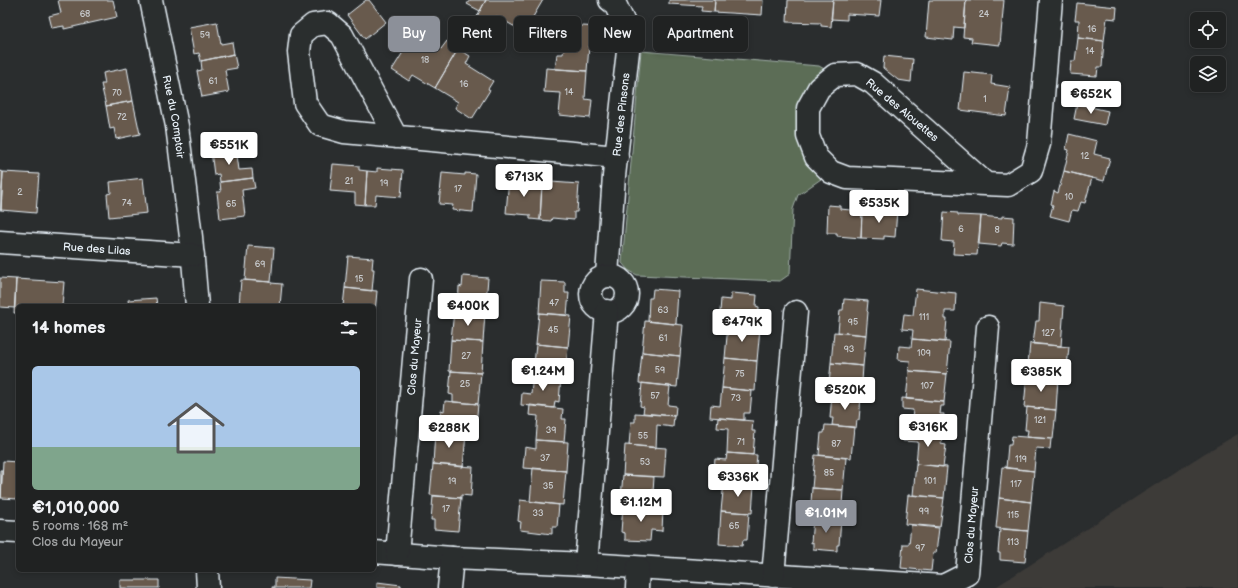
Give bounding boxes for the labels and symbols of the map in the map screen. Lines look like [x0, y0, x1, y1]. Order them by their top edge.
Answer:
house number: 68 [80, 9, 90, 20]
house number: 24 [979, 9, 990, 20]
house number: 16 [1088, 24, 1097, 35]
house number: 59 [200, 30, 210, 41]
house number: 14 [1086, 46, 1095, 57]
house number: 18 [421, 55, 429, 66]
street label: Rue des Pinsons [610, 72, 632, 157]
street label: Rue du Comptoir [160, 74, 188, 160]
house number: 61 [209, 76, 217, 87]
street label: Rue des Alouettes [863, 76, 941, 145]
house number: 16 [460, 79, 469, 90]
pin: €652K [1063, 81, 1119, 115]
house number: 14 [565, 87, 574, 98]
house number: 70 [112, 88, 122, 99]
house number: 1 [983, 94, 987, 105]
house number: 72 [117, 112, 128, 123]
pin: €551K [201, 132, 257, 166]
house number: 12 [1081, 151, 1090, 162]
pin: €713K [496, 164, 552, 198]
house number: 21 [345, 176, 353, 187]
house number: 19 [380, 178, 388, 189]
house number: 17 [454, 184, 463, 195]
house number: 2 [17, 187, 23, 198]
pin: €535K [851, 190, 907, 224]
house number: 10 [1065, 192, 1073, 203]
house number: 74 [122, 198, 132, 209]
house number: 65 [226, 199, 236, 210]
house number: 6 [958, 224, 964, 235]
house number: 8 [994, 225, 1000, 236]
street label: Rue des Lilas [63, 240, 132, 257]
house number: 69 [255, 259, 265, 270]
house number: 15 [355, 274, 363, 285]
pin: €400K [440, 293, 496, 327]
house number: 47 [549, 298, 560, 309]
house number: 63 [657, 305, 669, 316]
pin: €479K [714, 309, 770, 343]
house number: 111 [919, 312, 929, 323]
street label: Clos du Mayeur [404, 317, 424, 396]
house number: 95 [848, 317, 858, 328]
house number: 45 [548, 325, 558, 336]
house number: 127 [1041, 328, 1055, 339]
house number: 61 [659, 333, 667, 344]
house number: 93 [844, 344, 855, 355]
house number: 109 [917, 348, 931, 359]
house number: 27 [461, 351, 471, 362]
pin: €1.24M [510, 358, 576, 392]
pin: €385K [1013, 359, 1069, 393]
house number: 59 [655, 365, 665, 376]
house number: 75 [735, 369, 745, 380]
pin: €520K [817, 377, 873, 411]
house number: 25 [460, 379, 470, 390]
house number: 107 [920, 381, 934, 392]
house number: 57 [650, 391, 660, 402]
house number: 73 [731, 393, 741, 404]
pin: €316K [900, 414, 956, 448]
pin: €288K [421, 415, 477, 449]
house number: 121 [1034, 415, 1046, 426]
house number: 39 [546, 425, 556, 436]
house number: 55 [638, 431, 648, 442]
house number: 71 [737, 437, 745, 448]
house number: 87 [831, 439, 841, 450]
house number: 37 [540, 453, 551, 464]
house number: 119 [1015, 454, 1027, 465]
house number: 53 [640, 457, 651, 468]
pin: €336K [710, 464, 766, 498]
house number: 85 [824, 468, 834, 479]
house number: 19 [448, 476, 456, 487]
house number: 101 [924, 476, 936, 487]
house number: 117 [1010, 479, 1022, 490]
house number: 35 [543, 481, 553, 492]
street label: Clos du Mayeur [961, 485, 981, 564]
pin: €1.12M [608, 489, 674, 523]
pin: €1.01M [793, 500, 859, 534]
house number: 17 [442, 504, 451, 515]
house number: 99 [919, 506, 929, 517]
house number: 33 [532, 508, 544, 519]
house number: 115 [1007, 510, 1019, 521]
house number: 65 [729, 521, 739, 532]
house number: 113 [1007, 537, 1020, 548]
house number: 97 [915, 543, 925, 554]

